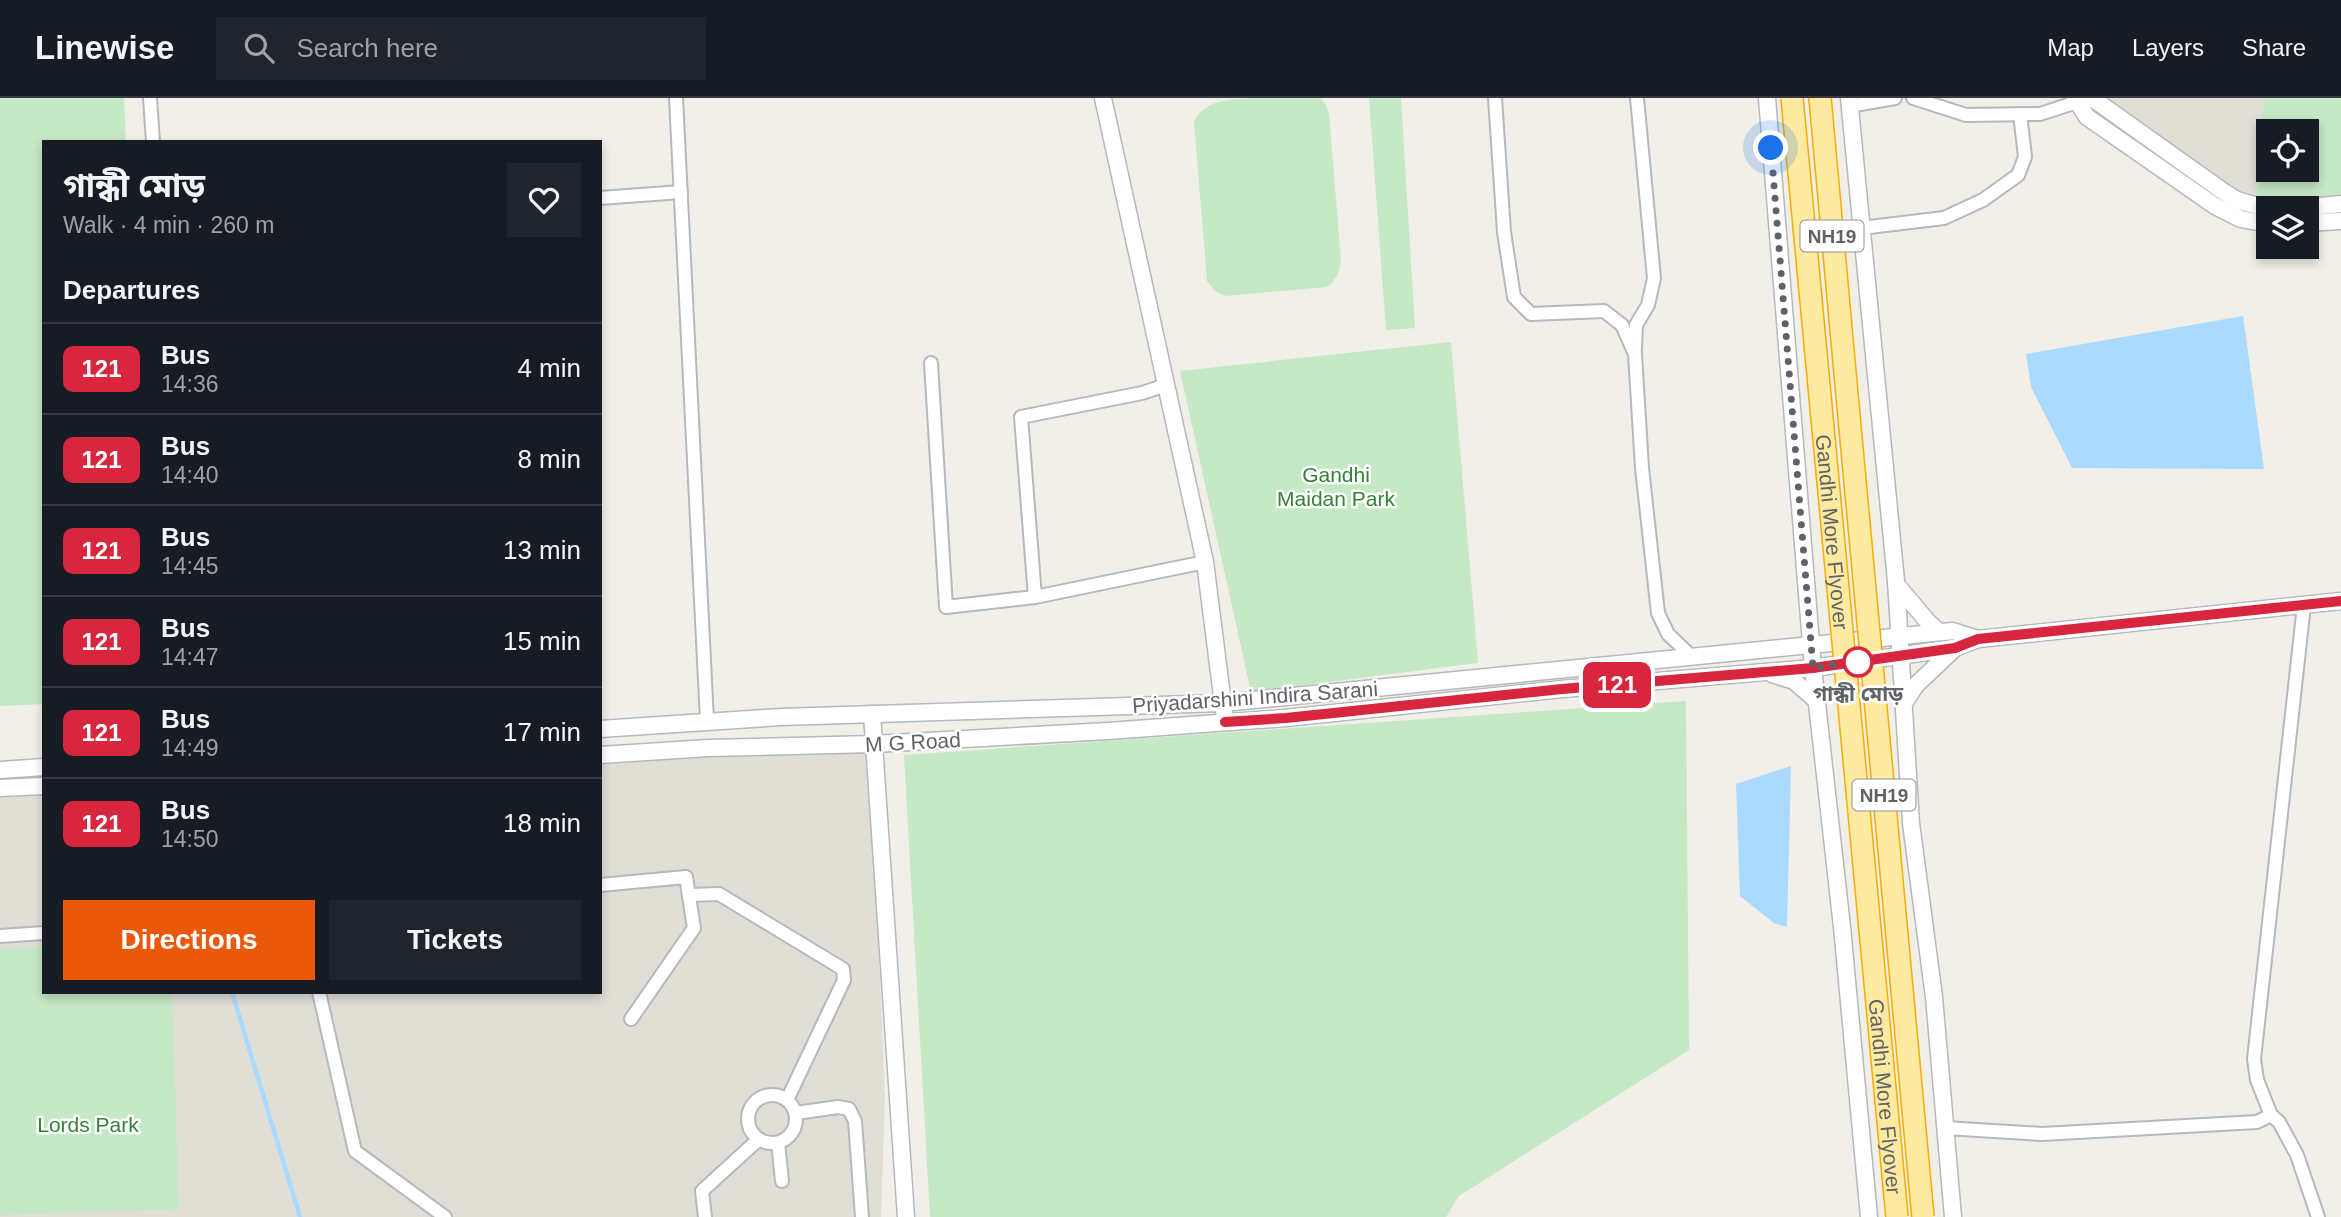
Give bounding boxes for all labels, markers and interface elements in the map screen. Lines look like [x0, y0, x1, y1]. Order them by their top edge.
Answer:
search box [216, 17, 706, 80]
text: Linewise [35, 29, 174, 66]
icon: search [240, 29, 278, 67]
text: Search here [296, 33, 438, 63]
text: Map [2047, 34, 2094, 61]
text: Layers [2132, 34, 2204, 61]
text: Share [2242, 34, 2306, 61]
map controls [2256, 119, 2319, 259]
button: locate [2256, 119, 2319, 182]
your location [1753, 130, 1788, 165]
button: heart [507, 163, 581, 237]
text: গান্ধী মোড় [63, 167, 205, 204]
button: layers [2256, 196, 2319, 259]
text: Walk · 4 min · 260 m [63, 212, 274, 238]
road number: NH19 [1800, 220, 1864, 252]
text: Departures [63, 275, 200, 305]
text: Bus [161, 340, 210, 370]
text: 4 min [517, 353, 581, 383]
text: 121 [81, 355, 122, 382]
text: 14:36 [161, 371, 219, 397]
text: Bus [161, 431, 210, 461]
street label: Gandhi More Flyover [1812, 433, 1853, 631]
text: 8 min [517, 444, 581, 474]
text: 121 [81, 446, 122, 473]
text: 14:40 [161, 462, 219, 488]
park label: Gandhi Maidan Park [1277, 463, 1395, 510]
text: Bus [161, 522, 210, 552]
text: 13 min [503, 535, 581, 565]
text: 121 [81, 537, 122, 564]
text: 14:45 [161, 553, 219, 579]
text: Bus [161, 613, 210, 643]
text: 15 min [503, 626, 581, 656]
text: 121 [81, 628, 122, 655]
text: 14:47 [161, 644, 219, 670]
marker: গান্ধী মোড় [1843, 647, 1873, 677]
line badge: 121 [1577, 662, 1657, 708]
text: 121 [1597, 671, 1637, 698]
street label: Priyadarshini Indira Sarani [1131, 677, 1379, 717]
place label: গান্ধী মোড় [1813, 682, 1904, 706]
text: Bus [161, 704, 210, 734]
text: 17 min [503, 717, 581, 747]
text: 121 [81, 719, 122, 746]
street label: M G Road [865, 728, 961, 756]
text: 14:49 [161, 735, 219, 761]
road number: NH19 [1853, 780, 1916, 810]
text: Bus [161, 795, 210, 825]
text: 18 min [503, 808, 581, 838]
text: 121 [81, 810, 122, 837]
text: 14:50 [161, 826, 219, 852]
button: Directions [63, 900, 315, 980]
button: Tickets [329, 900, 581, 980]
street label: Gandhi More Flyover [1865, 998, 1906, 1195]
park label: Lords Park [37, 1113, 139, 1136]

